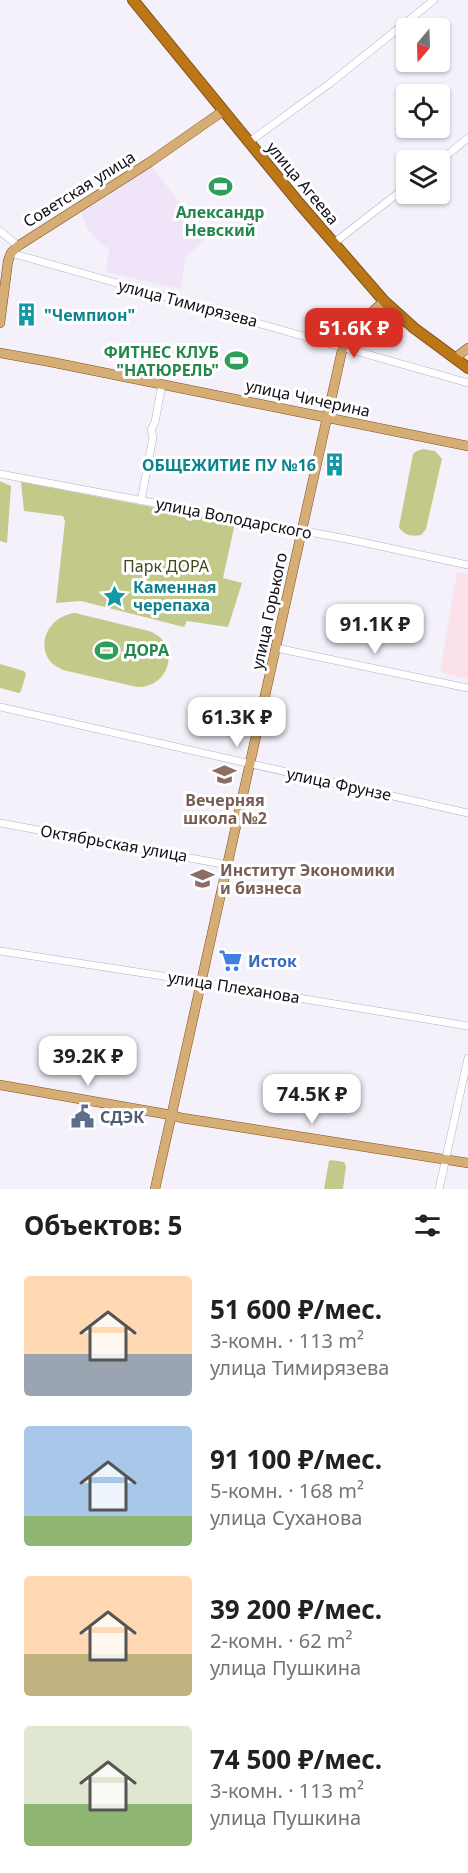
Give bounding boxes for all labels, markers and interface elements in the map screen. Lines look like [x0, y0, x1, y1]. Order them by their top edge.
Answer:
north arrow [396, 18, 450, 72]
map controls [396, 18, 450, 204]
button: locate [396, 84, 450, 138]
street label: улица Агеева [262, 137, 344, 229]
street label: Советская улица [19, 146, 139, 232]
button: layers [396, 150, 450, 204]
sports icon: Александр Невский [207, 174, 233, 200]
place label: Александр Невский [176, 201, 264, 241]
street label: улица Тимирязева [116, 274, 260, 332]
building icon: "Чемпион" [13, 302, 39, 328]
place label: "Чемпион" [44, 304, 135, 326]
pin: 51.6K ₽ [299, 308, 409, 359]
text: 51.6K ₽ [319, 314, 389, 341]
place label: ФИТНЕС КЛУБ "НАТЮРЕЛЬ" [103, 341, 219, 381]
sports icon: ФИТНЕС КЛУБ "НАТЮРЕЛЬ" [224, 348, 250, 374]
street label: улица Чичерина [244, 374, 372, 422]
building icon: ОБЩЕЖИТИЕ ПУ №16 [321, 452, 347, 478]
place label: ОБЩЕЖИТИЕ ПУ №16 [142, 454, 316, 476]
street label: улица Володарского [154, 492, 314, 544]
street label: улица Горького [246, 551, 292, 671]
park label: Парк ДОРА [123, 555, 210, 577]
place label: Каменная черепаха [133, 576, 216, 616]
place icon: Каменная черепаха [102, 583, 128, 609]
pin: 91.1K ₽ [320, 604, 430, 655]
text: 91.1K ₽ [340, 610, 410, 637]
sports icon: ДОРА [93, 637, 119, 663]
place label: ДОРА [124, 639, 170, 661]
pin: 61.3K ₽ [182, 697, 292, 748]
text: 61.3K ₽ [202, 703, 272, 730]
school or university icon: Вечерняя школа №2 [212, 762, 238, 788]
street label: улица Фрунзе [285, 762, 394, 806]
place label: Вечерняя школа №2 [183, 789, 267, 829]
street label: Октябрьская улица [39, 819, 189, 867]
place label: Институт Экономики и бизнеса [220, 859, 395, 899]
school or university icon: Институт Экономики и бизнеса [189, 866, 215, 892]
supermarket icon: Исток [217, 948, 243, 974]
place label: Исток [248, 950, 297, 972]
street label: улица Плеханова [167, 966, 301, 1008]
pin: 39.2K ₽ [33, 1036, 143, 1087]
text: 39.2K ₽ [53, 1042, 123, 1069]
pin: 74.5K ₽ [257, 1074, 367, 1125]
text: 74.5K ₽ [277, 1080, 347, 1107]
public building icon: СДЭК [69, 1104, 95, 1130]
place label: СДЭК [100, 1106, 145, 1128]
text: Объектов: 5 [24, 1207, 182, 1243]
icon: filters [411, 1209, 444, 1242]
text: 51 600 ₽/мес. [210, 1291, 382, 1327]
icon: home [72, 1300, 144, 1372]
text: 3-комн. · 113 m² [210, 1327, 364, 1354]
text: улица Тимирязева [210, 1354, 389, 1381]
text: 91 100 ₽/мес. [210, 1441, 382, 1477]
icon: home [72, 1450, 144, 1522]
text: 5-комн. · 168 m² [210, 1477, 364, 1504]
text: улица Суханова [210, 1504, 362, 1531]
text: 39 200 ₽/мес. [210, 1591, 382, 1627]
icon: home [72, 1600, 144, 1672]
text: 2-комн. · 62 m² [210, 1627, 353, 1654]
text: улица Пушкина [210, 1654, 361, 1681]
text: 74 500 ₽/мес. [210, 1741, 382, 1777]
icon: home [72, 1750, 144, 1822]
text: 3-комн. · 113 m² [210, 1777, 364, 1804]
text: улица Пушкина [210, 1804, 361, 1831]

